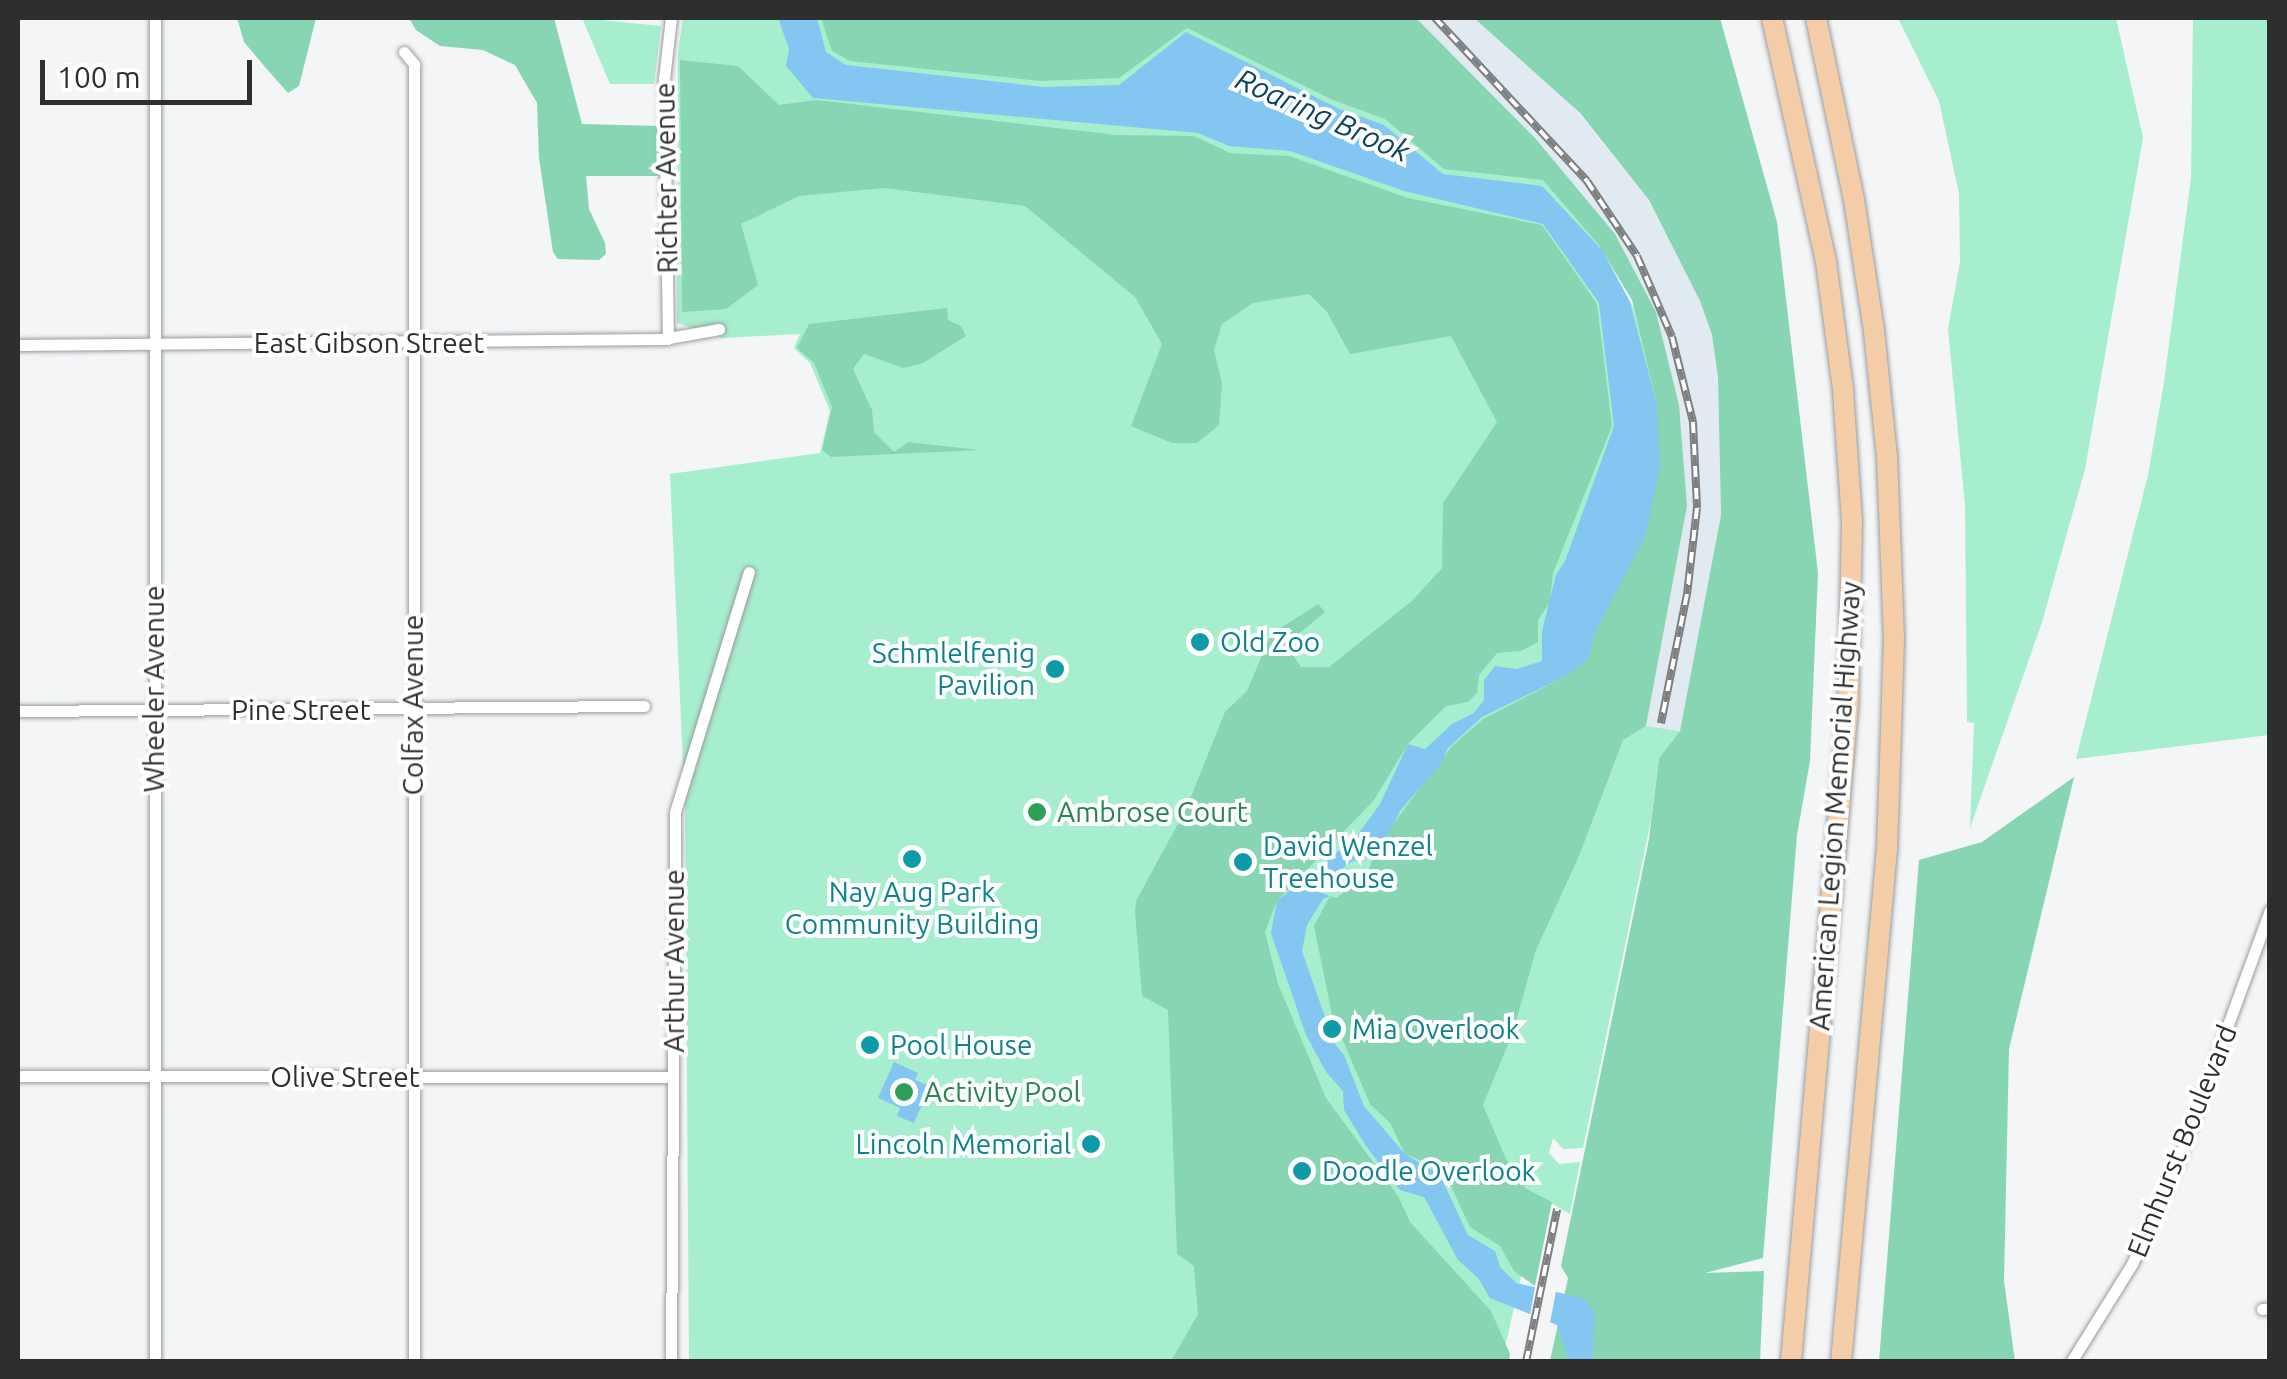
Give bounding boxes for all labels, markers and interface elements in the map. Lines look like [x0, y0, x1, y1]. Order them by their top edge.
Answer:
scale bar [45, 40, 258, 102]
text: 100 m [57, 60, 141, 94]
water label: Roaring Brook [1230, 61, 1416, 169]
street label: Richter Avenue [648, 82, 684, 274]
street label: East Gibson Street [254, 326, 484, 360]
street label: American Legion Memorial Highway [1803, 580, 1867, 1032]
street label: Wheeler Avenue [137, 586, 171, 792]
street label: Colfax Avenue [396, 615, 430, 795]
place label: Old Zoo [1220, 625, 1320, 659]
marker: Old Zoo [1189, 631, 1211, 653]
place label: Schmlelfenig Pavilion [872, 636, 1035, 702]
marker: Schmlelfenig Pavilion [1044, 658, 1066, 680]
street label: Pine Street [231, 693, 371, 727]
place label: Ambrose Court [1057, 795, 1248, 829]
marker: Ambrose Court [1026, 801, 1048, 823]
place label: David Wenzel Treehouse [1263, 829, 1433, 895]
marker: Nay Aug Park Community Building [901, 848, 923, 870]
marker: David Wenzel Treehouse [1232, 851, 1254, 873]
street label: Arthur Avenue [657, 869, 691, 1053]
place label: Nay Aug Park Community Building [785, 875, 1039, 941]
place label: Mia Overlook [1352, 1012, 1520, 1046]
marker: Mia Overlook [1321, 1018, 1343, 1040]
street label: Elmhurst Boulevard [2120, 1020, 2244, 1262]
place label: Pool House [890, 1028, 1032, 1062]
marker: Pool House [859, 1034, 881, 1056]
street label: Olive Street [270, 1060, 420, 1094]
place label: Activity Pool [924, 1075, 1081, 1109]
marker: Activity Pool [893, 1081, 915, 1103]
place label: Lincoln Memorial [855, 1127, 1071, 1161]
marker: Lincoln Memorial [1080, 1133, 1102, 1155]
place label: Doodle Overlook [1322, 1154, 1536, 1188]
marker: Doodle Overlook [1291, 1160, 1313, 1182]

